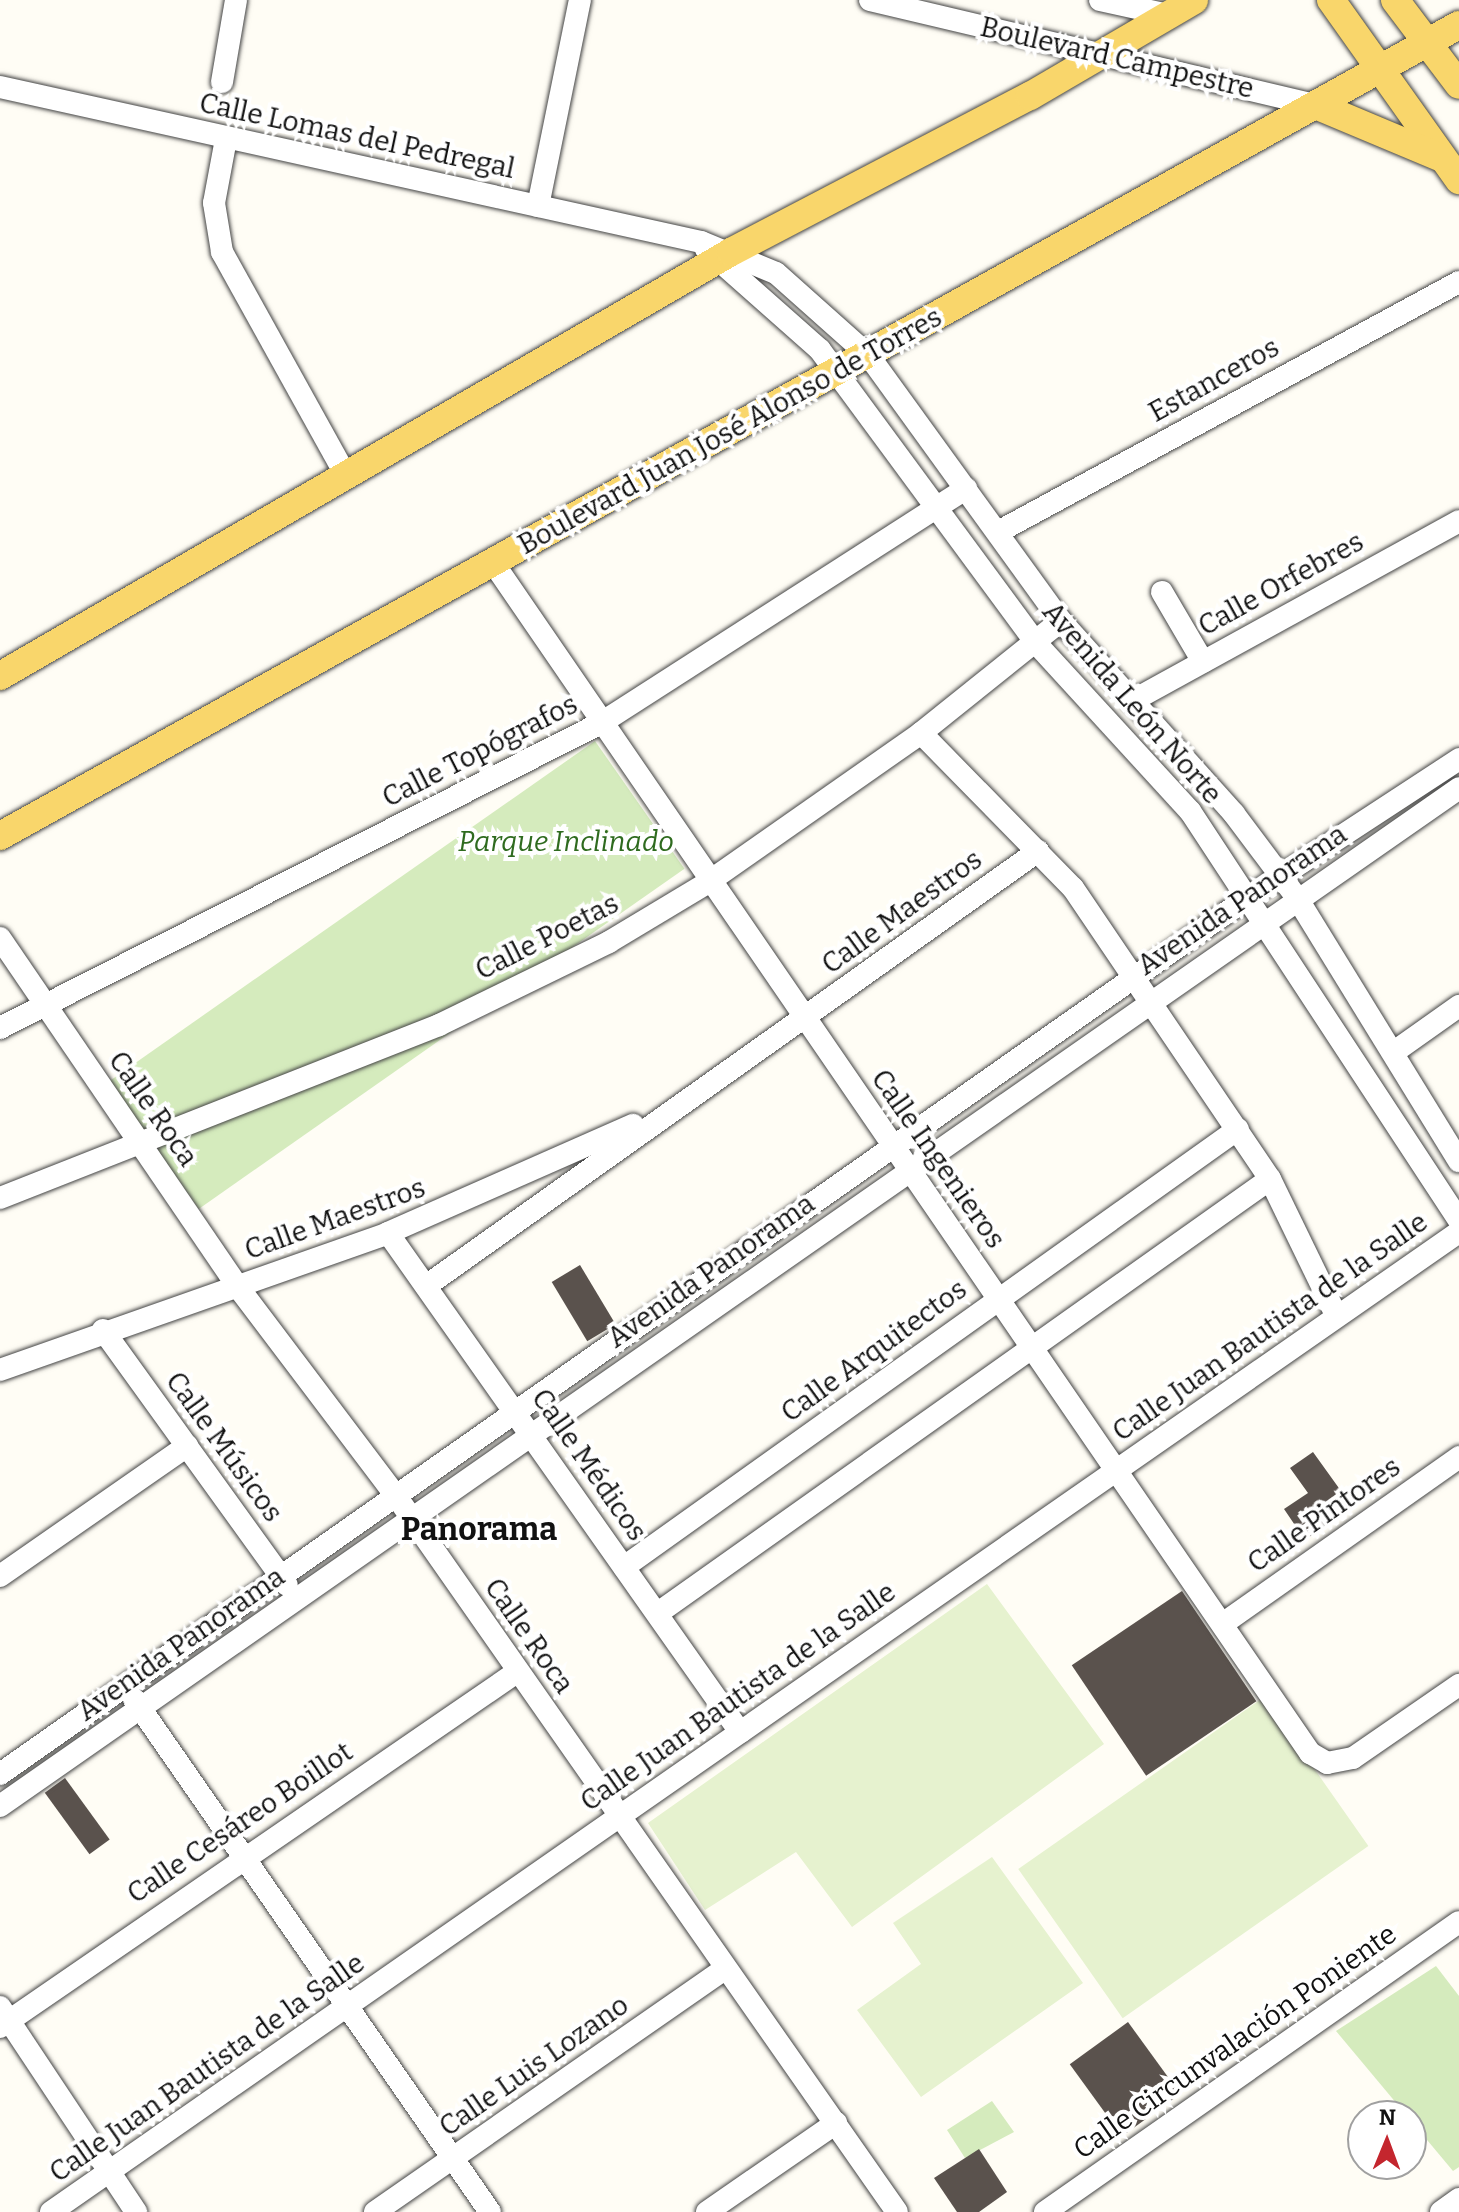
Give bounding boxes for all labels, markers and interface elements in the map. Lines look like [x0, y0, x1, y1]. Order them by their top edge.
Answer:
street label: Boulevard Campestre [977, 10, 1257, 106]
street label: Calle Lomas del Pedregal [196, 86, 518, 186]
street label: Boulevard Juan José Alonso de Torres [512, 300, 948, 562]
street label: Estanceros [1143, 331, 1285, 429]
street label: Calle Orfebres [1193, 525, 1369, 643]
street label: Avenida León Norte [1035, 595, 1229, 811]
street label: Calle Topógrafos [377, 687, 583, 815]
street label: Avenida Panorama [1131, 818, 1353, 982]
park label: Parque Inclinado [458, 825, 674, 859]
street label: Calle Maestros [815, 843, 989, 981]
street label: Calle Poetas [470, 887, 624, 987]
street label: Calle Roca [101, 1045, 205, 1173]
street label: Calle Ingenieros [864, 1063, 1012, 1255]
street label: Calle Maestros [240, 1171, 430, 1267]
street label: Avenida Panorama [601, 1187, 821, 1355]
street label: Calle Juan Bautista de la Salle [1106, 1205, 1434, 1449]
street label: Calle Arquitectos [775, 1272, 973, 1430]
street label: Calle Músicos [158, 1365, 290, 1529]
street label: Calle Médicos [524, 1382, 654, 1548]
street label: Calle Pintores [1241, 1450, 1407, 1580]
district label: Panorama [401, 1510, 557, 1548]
street label: Avenida Panorama [71, 1560, 291, 1728]
street label: Calle Roca [477, 1572, 581, 1700]
street label: Calle Juan Bautista de la Salle [574, 1575, 902, 1819]
street label: Calle Cesáreo Boillot [121, 1735, 359, 1911]
street label: Calle Circunvalación Poniente [1067, 1917, 1403, 2167]
street label: Calle Juan Bautista de la Salle [43, 1946, 371, 2190]
street label: Calle Luis Lozano [433, 1988, 635, 2144]
north arrow [1347, 2100, 1427, 2180]
text: N [1379, 2104, 1396, 2131]

